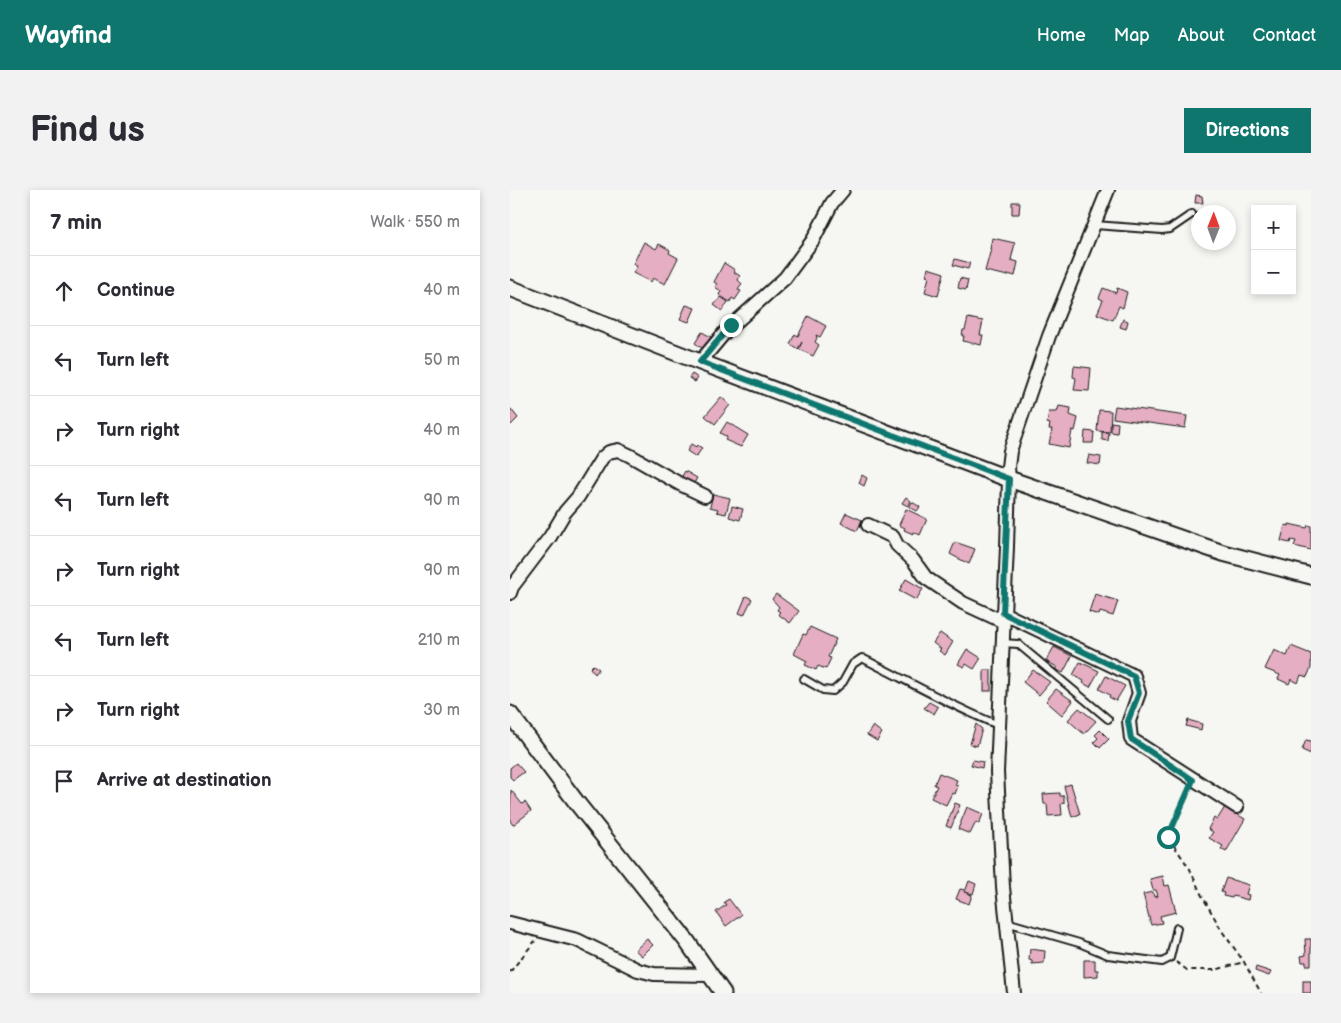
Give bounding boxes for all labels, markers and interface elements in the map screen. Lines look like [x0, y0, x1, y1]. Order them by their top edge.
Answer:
text: Wayfind [25, 21, 112, 50]
text: Home [1037, 25, 1086, 46]
text: Map [1114, 25, 1150, 46]
text: About [1178, 25, 1225, 46]
text: Contact [1253, 25, 1316, 46]
button: Directions [1184, 108, 1311, 153]
text: Find us [30, 109, 145, 152]
north arrow [1191, 205, 1236, 250]
map controls [1251, 205, 1296, 295]
button: + [1251, 205, 1296, 250]
text: 7 min [50, 210, 102, 235]
text: Walk · 550 m [370, 213, 460, 232]
button: − [1251, 250, 1296, 295]
icon: ahead [50, 277, 78, 305]
text: Continue [97, 279, 175, 302]
text: 40 m [423, 281, 460, 300]
route end [720, 314, 743, 337]
icon: left [50, 347, 78, 375]
text: Turn left [97, 349, 169, 372]
text: 50 m [424, 351, 460, 370]
icon: right [50, 417, 78, 445]
text: Turn right [97, 419, 180, 442]
text: 40 m [423, 421, 460, 440]
icon: left [50, 487, 78, 515]
text: Turn left [97, 489, 169, 512]
text: 90 m [424, 491, 460, 510]
icon: right [50, 557, 78, 585]
text: Turn right [97, 559, 180, 582]
text: 90 m [424, 561, 460, 580]
icon: left [50, 627, 78, 655]
text: Turn left [97, 629, 169, 652]
text: 210 m [418, 631, 460, 650]
icon: right [50, 697, 78, 725]
text: Turn right [97, 699, 180, 722]
text: 30 m [423, 701, 460, 720]
icon: arrive [50, 767, 78, 795]
text: Arrive at destination [97, 769, 272, 792]
route start [1157, 826, 1180, 849]

